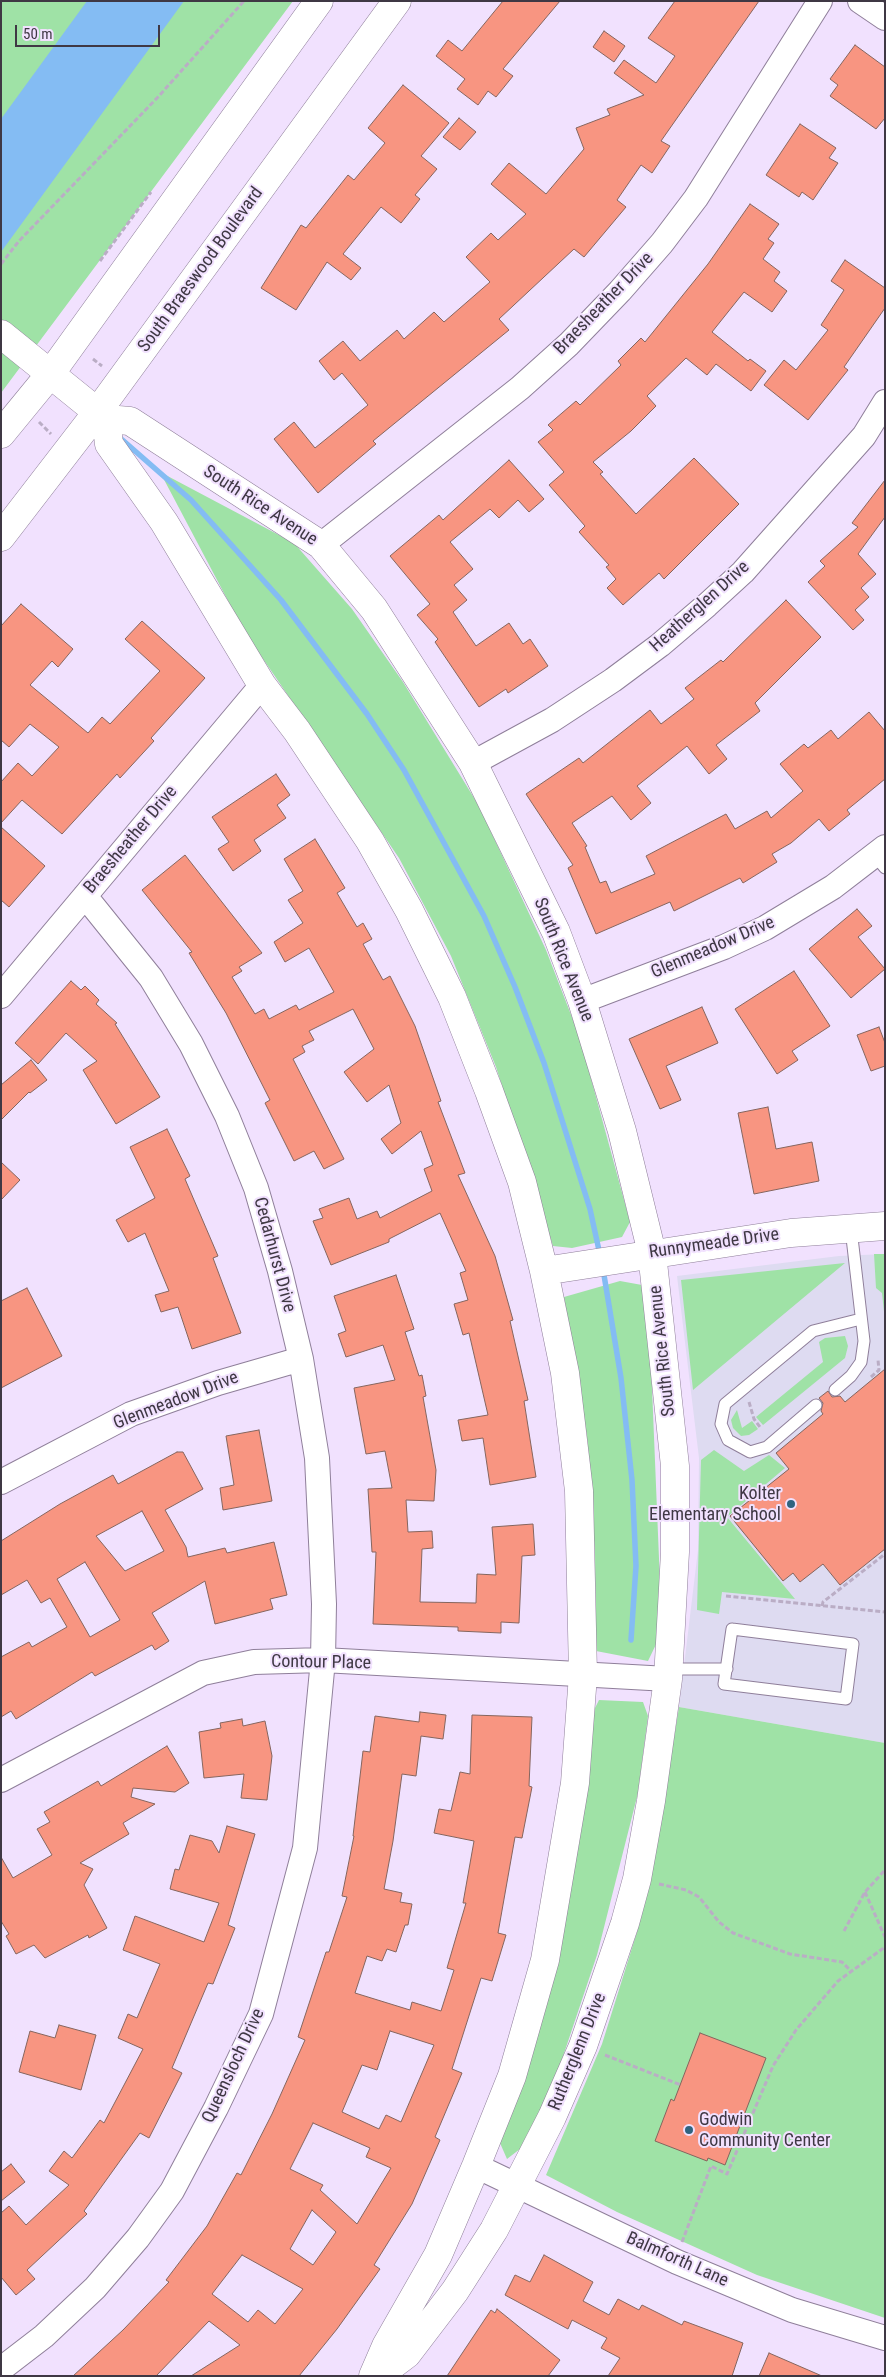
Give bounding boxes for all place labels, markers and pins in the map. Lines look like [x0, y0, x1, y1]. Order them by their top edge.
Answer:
place label: Kolter Elementary School [649, 1483, 781, 1526]
marker: Kolter Elementary School [785, 1498, 797, 1510]
place label: Godwin Community Center [699, 2109, 830, 2152]
marker: Godwin Community Center [683, 2124, 695, 2136]

